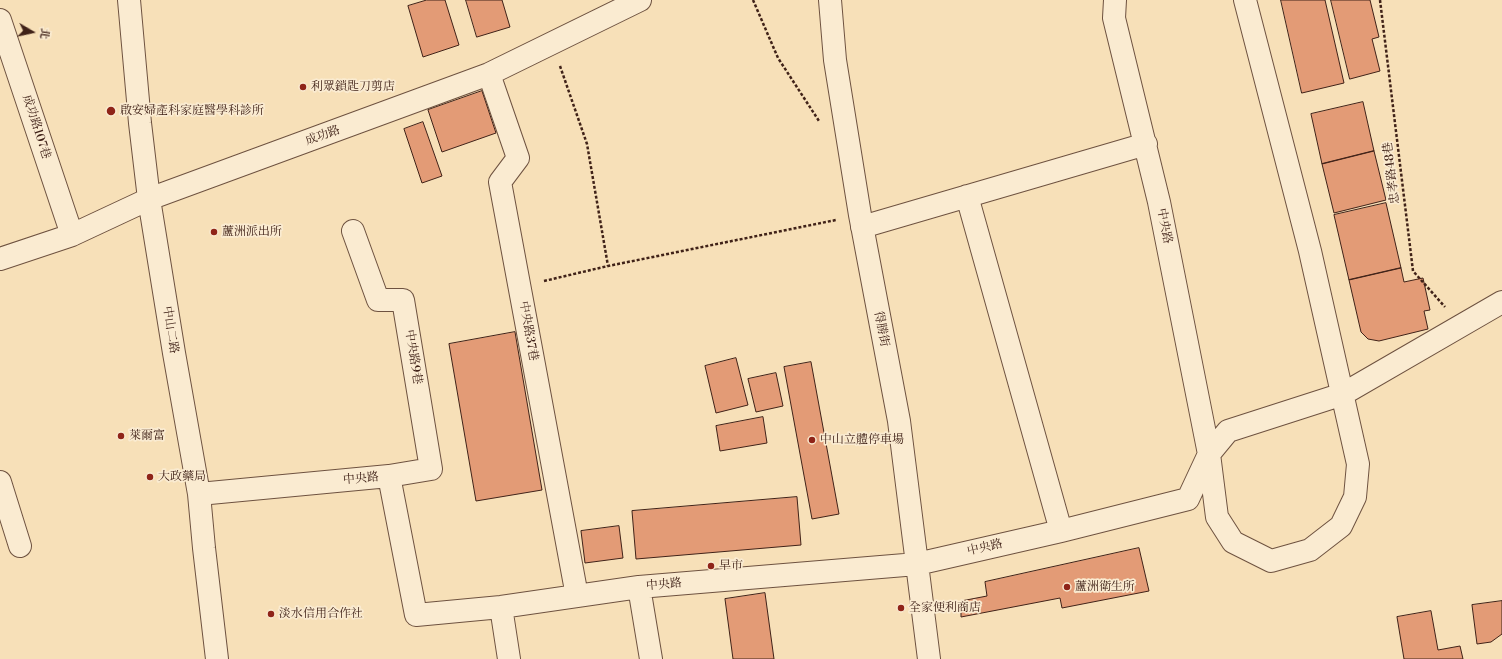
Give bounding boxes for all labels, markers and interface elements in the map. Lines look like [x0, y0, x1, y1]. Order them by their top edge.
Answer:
north arrow [12, 12, 52, 52]
text: 北 [36, 27, 52, 40]
place label: 利眾鎖匙刀剪店 [311, 80, 395, 94]
marker: 利眾鎖匙刀剪店 [298, 82, 308, 92]
street label: 成功路107巷 [19, 93, 53, 161]
place label: 啟安婦產科家庭醫學科診所 [120, 104, 264, 118]
marker: 啟安婦產科家庭醫學科診所 [105, 105, 117, 117]
street label: 成功路 [304, 123, 342, 149]
street label: 忠孝路48巷 [1381, 141, 1403, 205]
street label: 中央路 [1153, 207, 1175, 245]
place label: 蘆洲派出所 [222, 225, 282, 239]
marker: 蘆洲派出所 [209, 227, 219, 237]
street label: 中央路37巷 [516, 300, 540, 362]
street label: 中山二路 [159, 305, 181, 355]
street label: 得勝街 [870, 310, 892, 348]
street label: 中央路9巷 [402, 329, 424, 385]
place label: 萊爾富 [129, 429, 165, 443]
marker: 萊爾富 [116, 431, 126, 441]
place label: 中山立體停車場 [820, 433, 904, 447]
marker: 中山立體停車場 [807, 435, 817, 445]
place label: 大政藥局 [158, 470, 206, 484]
street label: 中央路 [342, 470, 380, 488]
marker: 大政藥局 [145, 472, 155, 482]
street label: 中央路 [966, 537, 1004, 559]
place label: 早市 [719, 559, 743, 573]
marker: 早市 [706, 561, 716, 571]
street label: 中央路 [645, 576, 683, 594]
place label: 蘆洲衛生所 [1075, 580, 1135, 594]
marker: 蘆洲衛生所 [1062, 582, 1072, 592]
place label: 全家便利商店 [909, 601, 981, 615]
marker: 全家便利商店 [896, 603, 906, 613]
place label: 淡水信用合作社 [279, 607, 363, 621]
marker: 淡水信用合作社 [266, 609, 276, 619]

